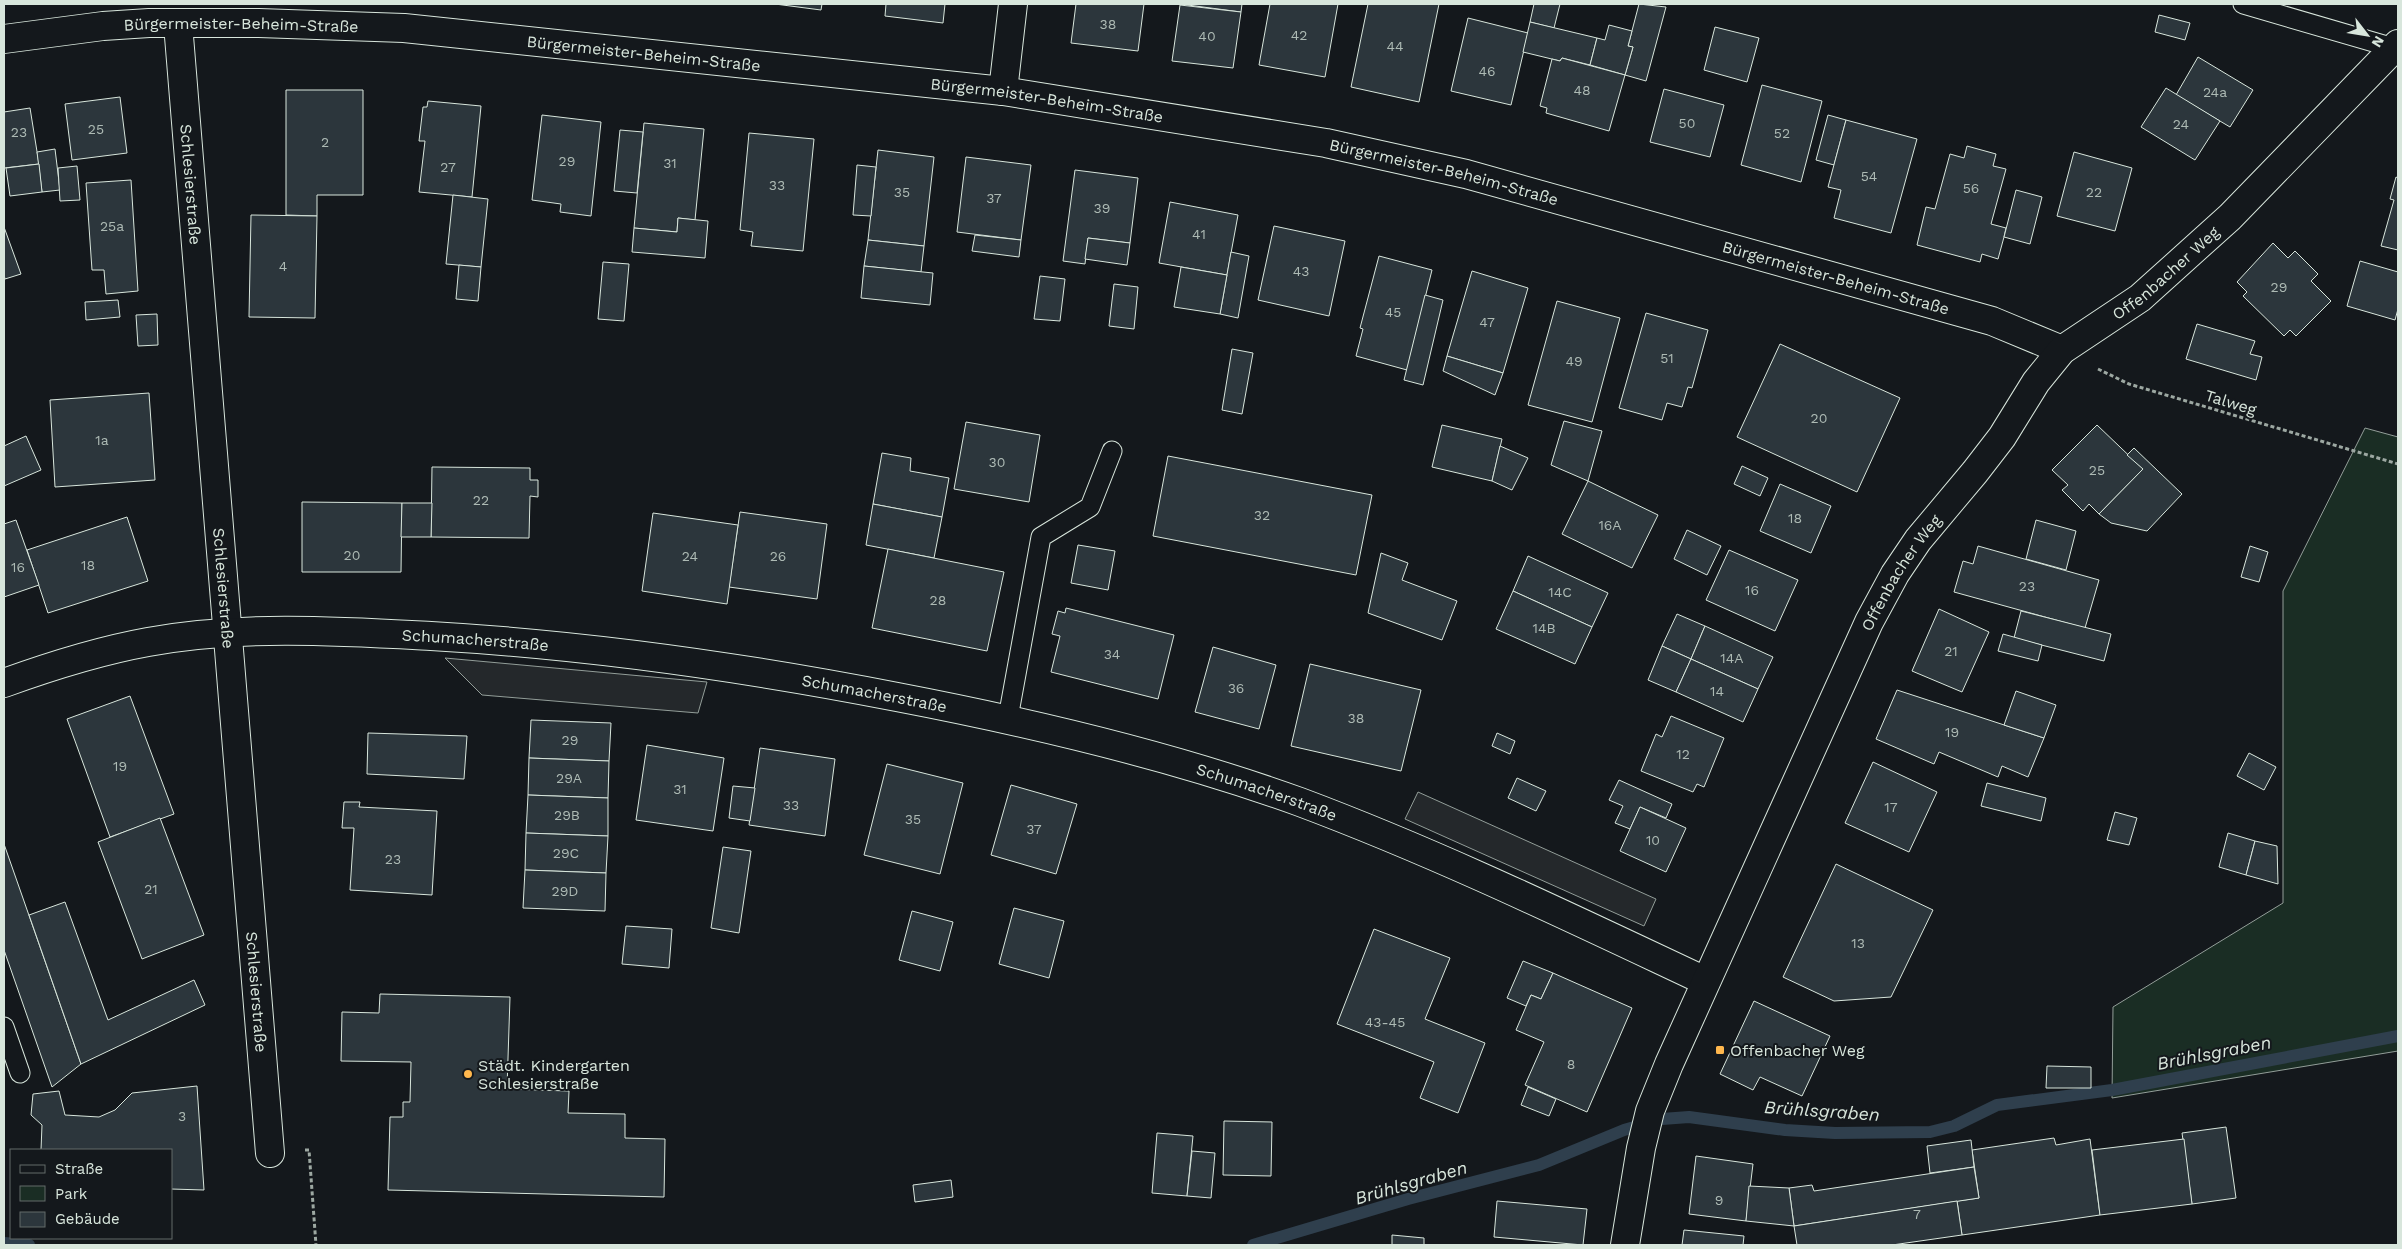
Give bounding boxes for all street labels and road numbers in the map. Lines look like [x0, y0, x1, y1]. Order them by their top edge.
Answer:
street label: Bürgermeister-Beheim-Straße [123, 14, 359, 36]
street label: Bürgermeister-Beheim-Straße [526, 32, 761, 75]
street label: Bürgermeister-Beheim-Straße [930, 74, 1165, 127]
street label: Schlesierstraße [176, 123, 205, 246]
street label: Bürgermeister-Beheim-Straße [1328, 135, 1561, 209]
street label: Offenbacher Weg [2109, 222, 2223, 324]
street label: Bürgermeister-Beheim-Straße [1720, 237, 1952, 319]
street label: Talweg [2203, 386, 2259, 419]
street label: Offenbacher Weg [1857, 511, 1946, 634]
street label: Schlesierstraße [209, 527, 238, 649]
street label: Schumacherstraße [401, 625, 550, 655]
street label: Schumacherstraße [800, 671, 948, 717]
street label: Schumacherstraße [1194, 759, 1340, 825]
street label: Schlesierstraße [242, 931, 271, 1053]

